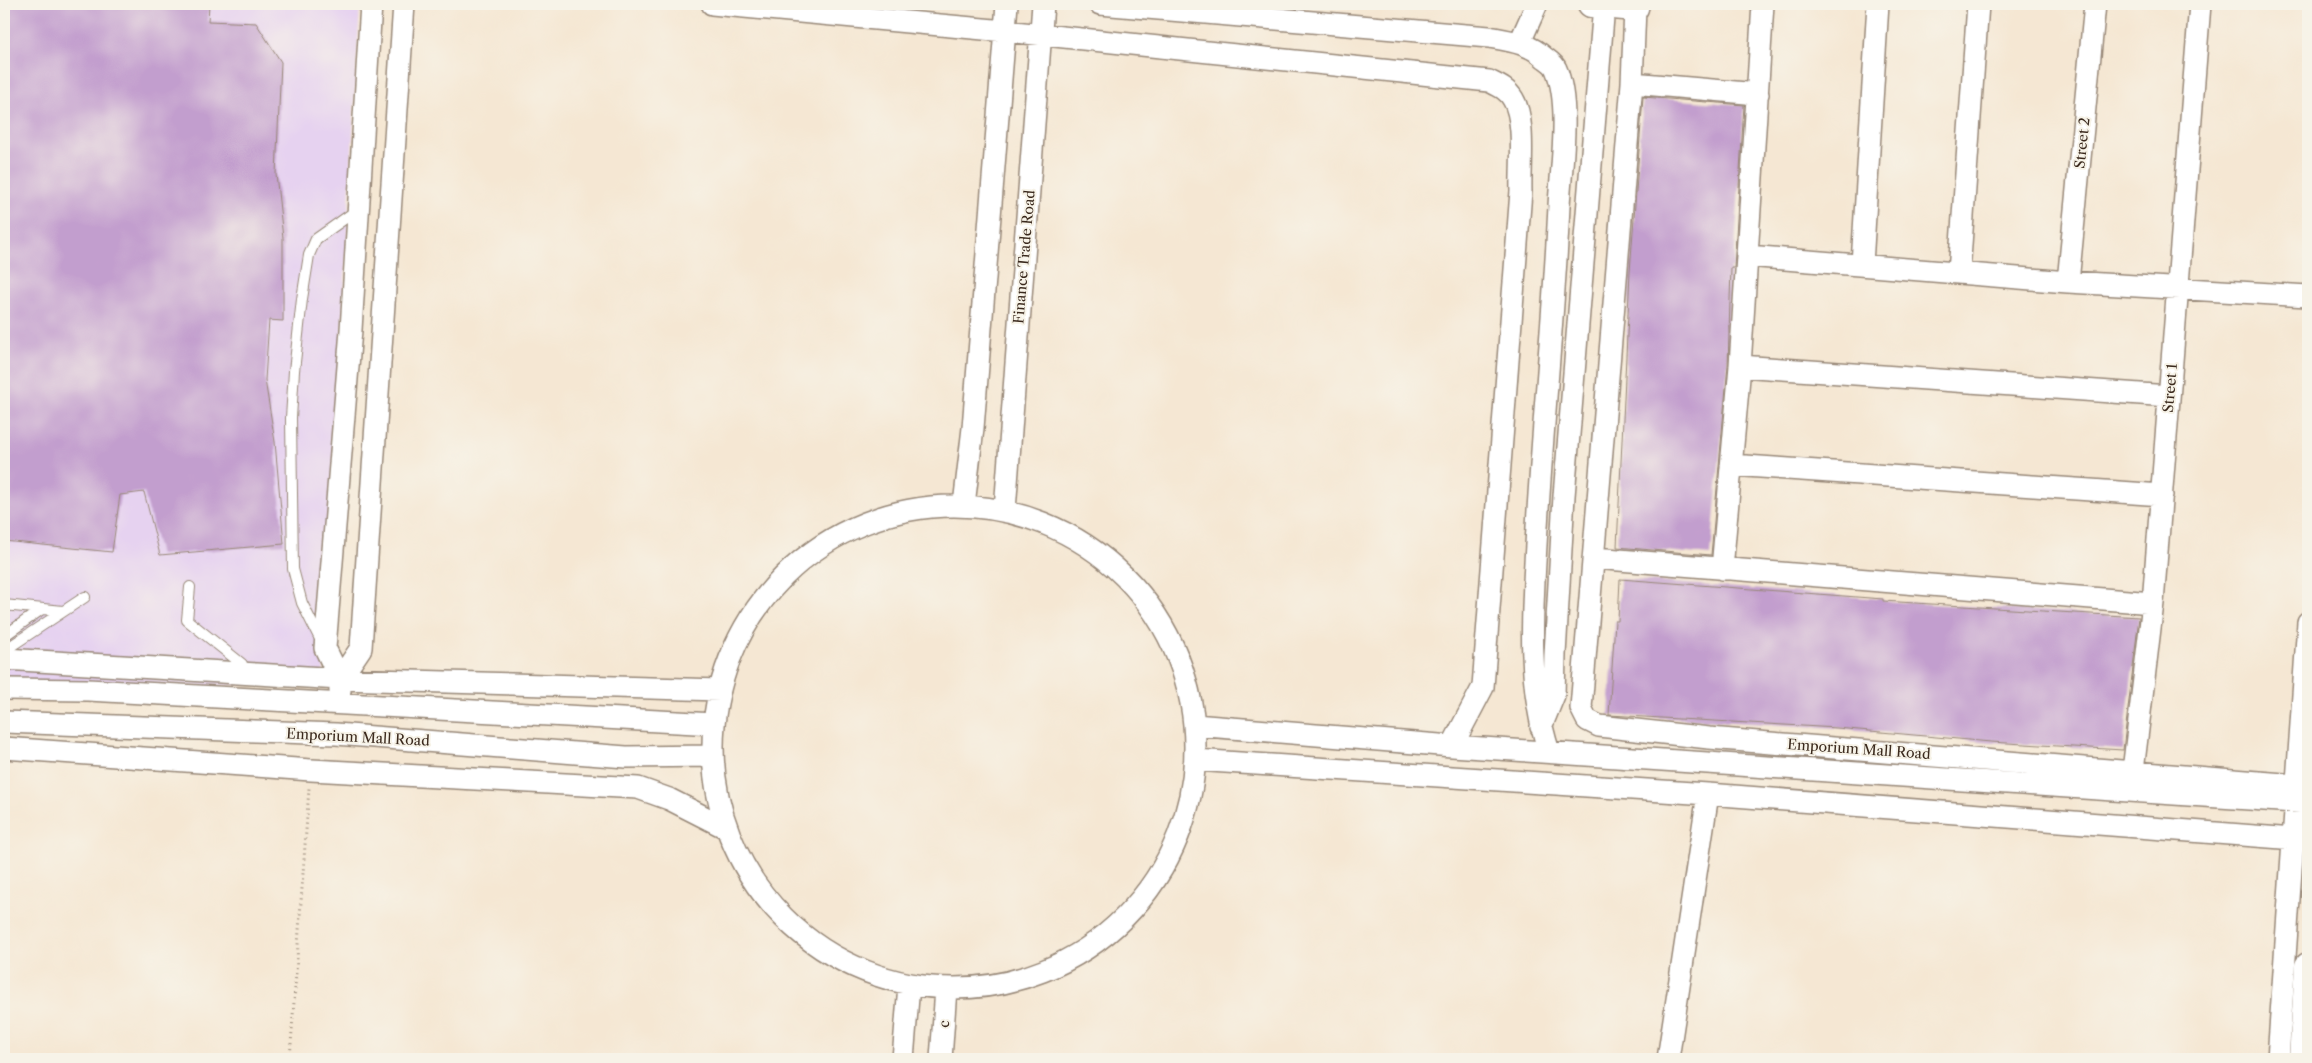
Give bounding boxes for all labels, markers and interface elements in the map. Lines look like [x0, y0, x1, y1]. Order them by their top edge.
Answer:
street label: Street 2 [2070, 116, 2094, 170]
street label: Finance Trade Road [1009, 189, 1039, 325]
street label: Street 1 [2159, 363, 2181, 413]
street label: Emporium Mall Road [286, 724, 431, 750]
street label: Emporium Mall Road [1787, 735, 1932, 763]
street label: c [935, 1020, 953, 1028]

